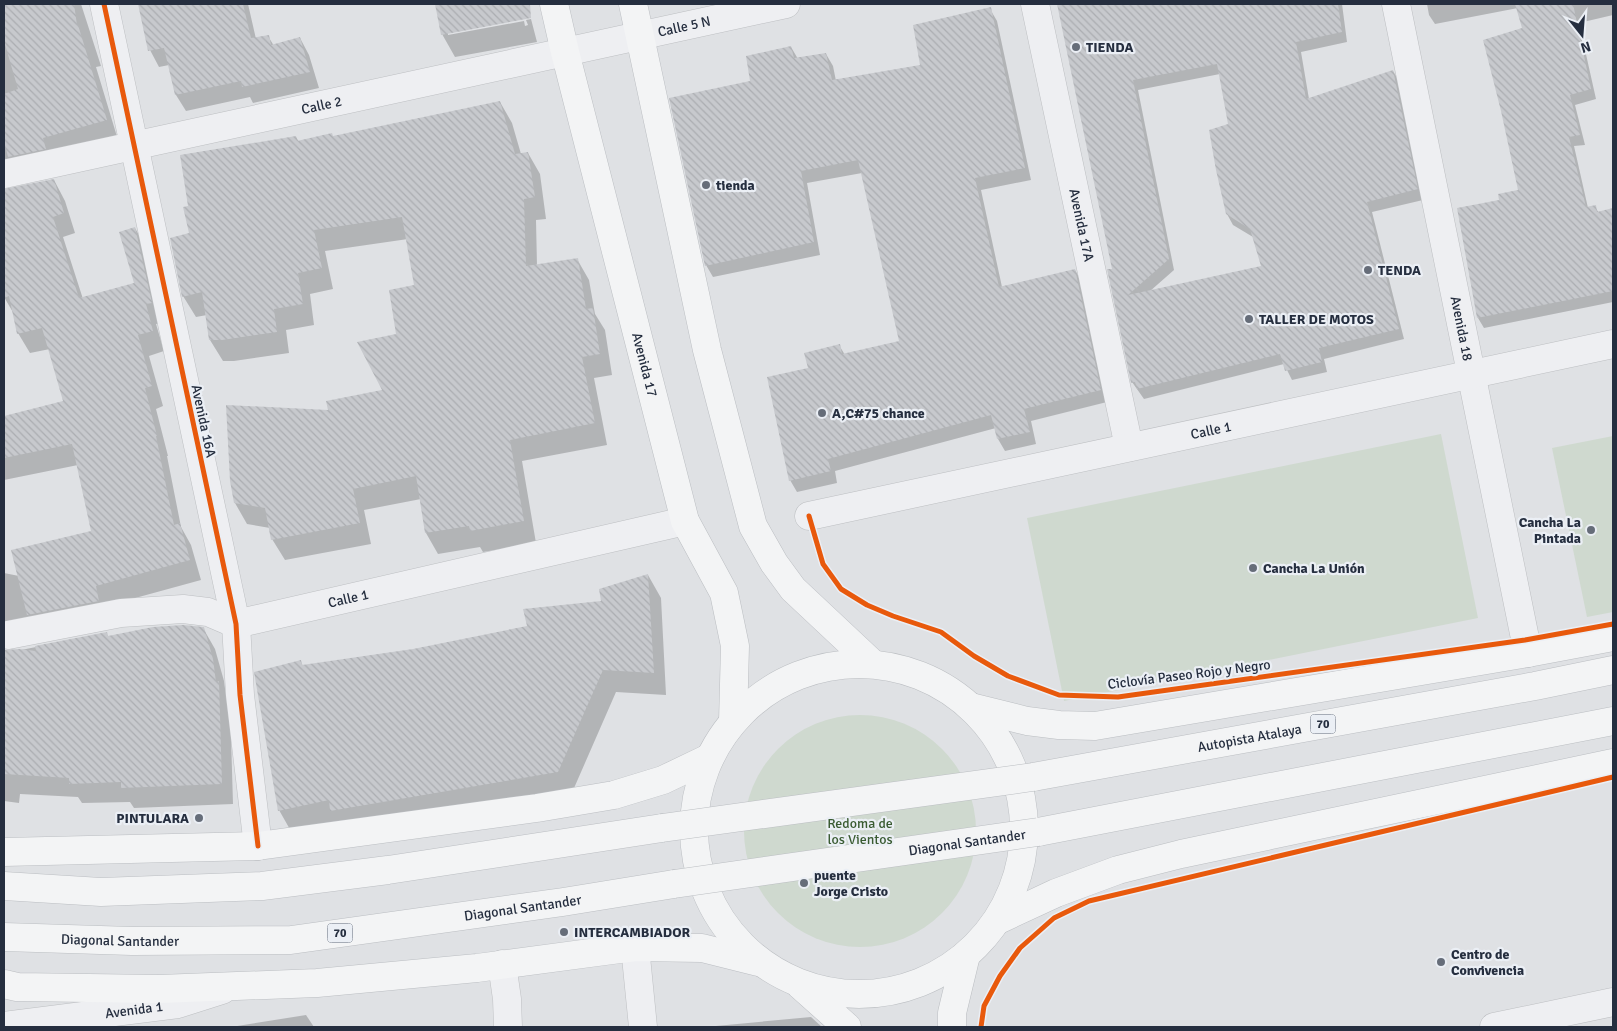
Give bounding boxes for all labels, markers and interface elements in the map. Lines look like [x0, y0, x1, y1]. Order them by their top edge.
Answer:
north arrow [1557, 10, 1607, 60]
street label: Calle 5 N [656, 13, 712, 41]
text: N [1579, 37, 1593, 57]
place label: TIENDA [1086, 39, 1133, 56]
marker: TIENDA [1070, 41, 1082, 53]
street label: Calle 2 [300, 93, 344, 118]
place label: tienda [715, 177, 755, 194]
marker: tienda [700, 179, 712, 191]
street label: Avenida 17A [1065, 187, 1098, 264]
place label: TENDA [1378, 262, 1421, 279]
marker: TENDA [1362, 264, 1374, 276]
street label: Avenida 18 [1447, 295, 1476, 362]
place label: TALLER DE MOTOS [1259, 311, 1374, 328]
marker: TALLER DE MOTOS [1243, 313, 1255, 325]
street label: Avenida 17 [628, 331, 661, 399]
street label: Avenida 16A [187, 383, 220, 460]
place label: A,C#75 chance [832, 405, 925, 422]
marker: A,C#75 chance [816, 407, 828, 419]
street label: Calle 1 [1189, 418, 1233, 443]
place label: Cancha La Pintada [1519, 514, 1581, 547]
marker: Cancha La Pintada [1585, 524, 1597, 536]
place label: Cancha La Unión [1263, 560, 1365, 577]
marker: Cancha La Unión [1247, 562, 1259, 574]
street label: Calle 1 [326, 586, 370, 612]
street label: Ciclovía Paseo Rojo y Negro [1107, 656, 1272, 693]
road number: 70 [1310, 714, 1336, 734]
street label: Autopista Atalaya [1196, 720, 1303, 756]
place label: PINTULARA [116, 810, 189, 827]
marker: PINTULARA [193, 812, 205, 824]
park label: Redoma de los Vientos [827, 815, 893, 848]
street label: Diagonal Santander [907, 826, 1028, 859]
place label: puente Jorge Cristo [814, 867, 888, 900]
marker: puente Jorge Cristo [798, 877, 810, 889]
street label: Diagonal Santander [463, 891, 584, 925]
road number: 70 [328, 924, 352, 942]
place label: INTERCAMBIADOR [574, 924, 690, 941]
marker: INTERCAMBIADOR [558, 926, 570, 938]
street label: Diagonal Santander [61, 931, 180, 950]
place label: Centro de Convivencia [1451, 946, 1524, 979]
marker: Centro de Convivencia [1435, 956, 1447, 968]
street label: Avenida 1 [104, 998, 164, 1022]

